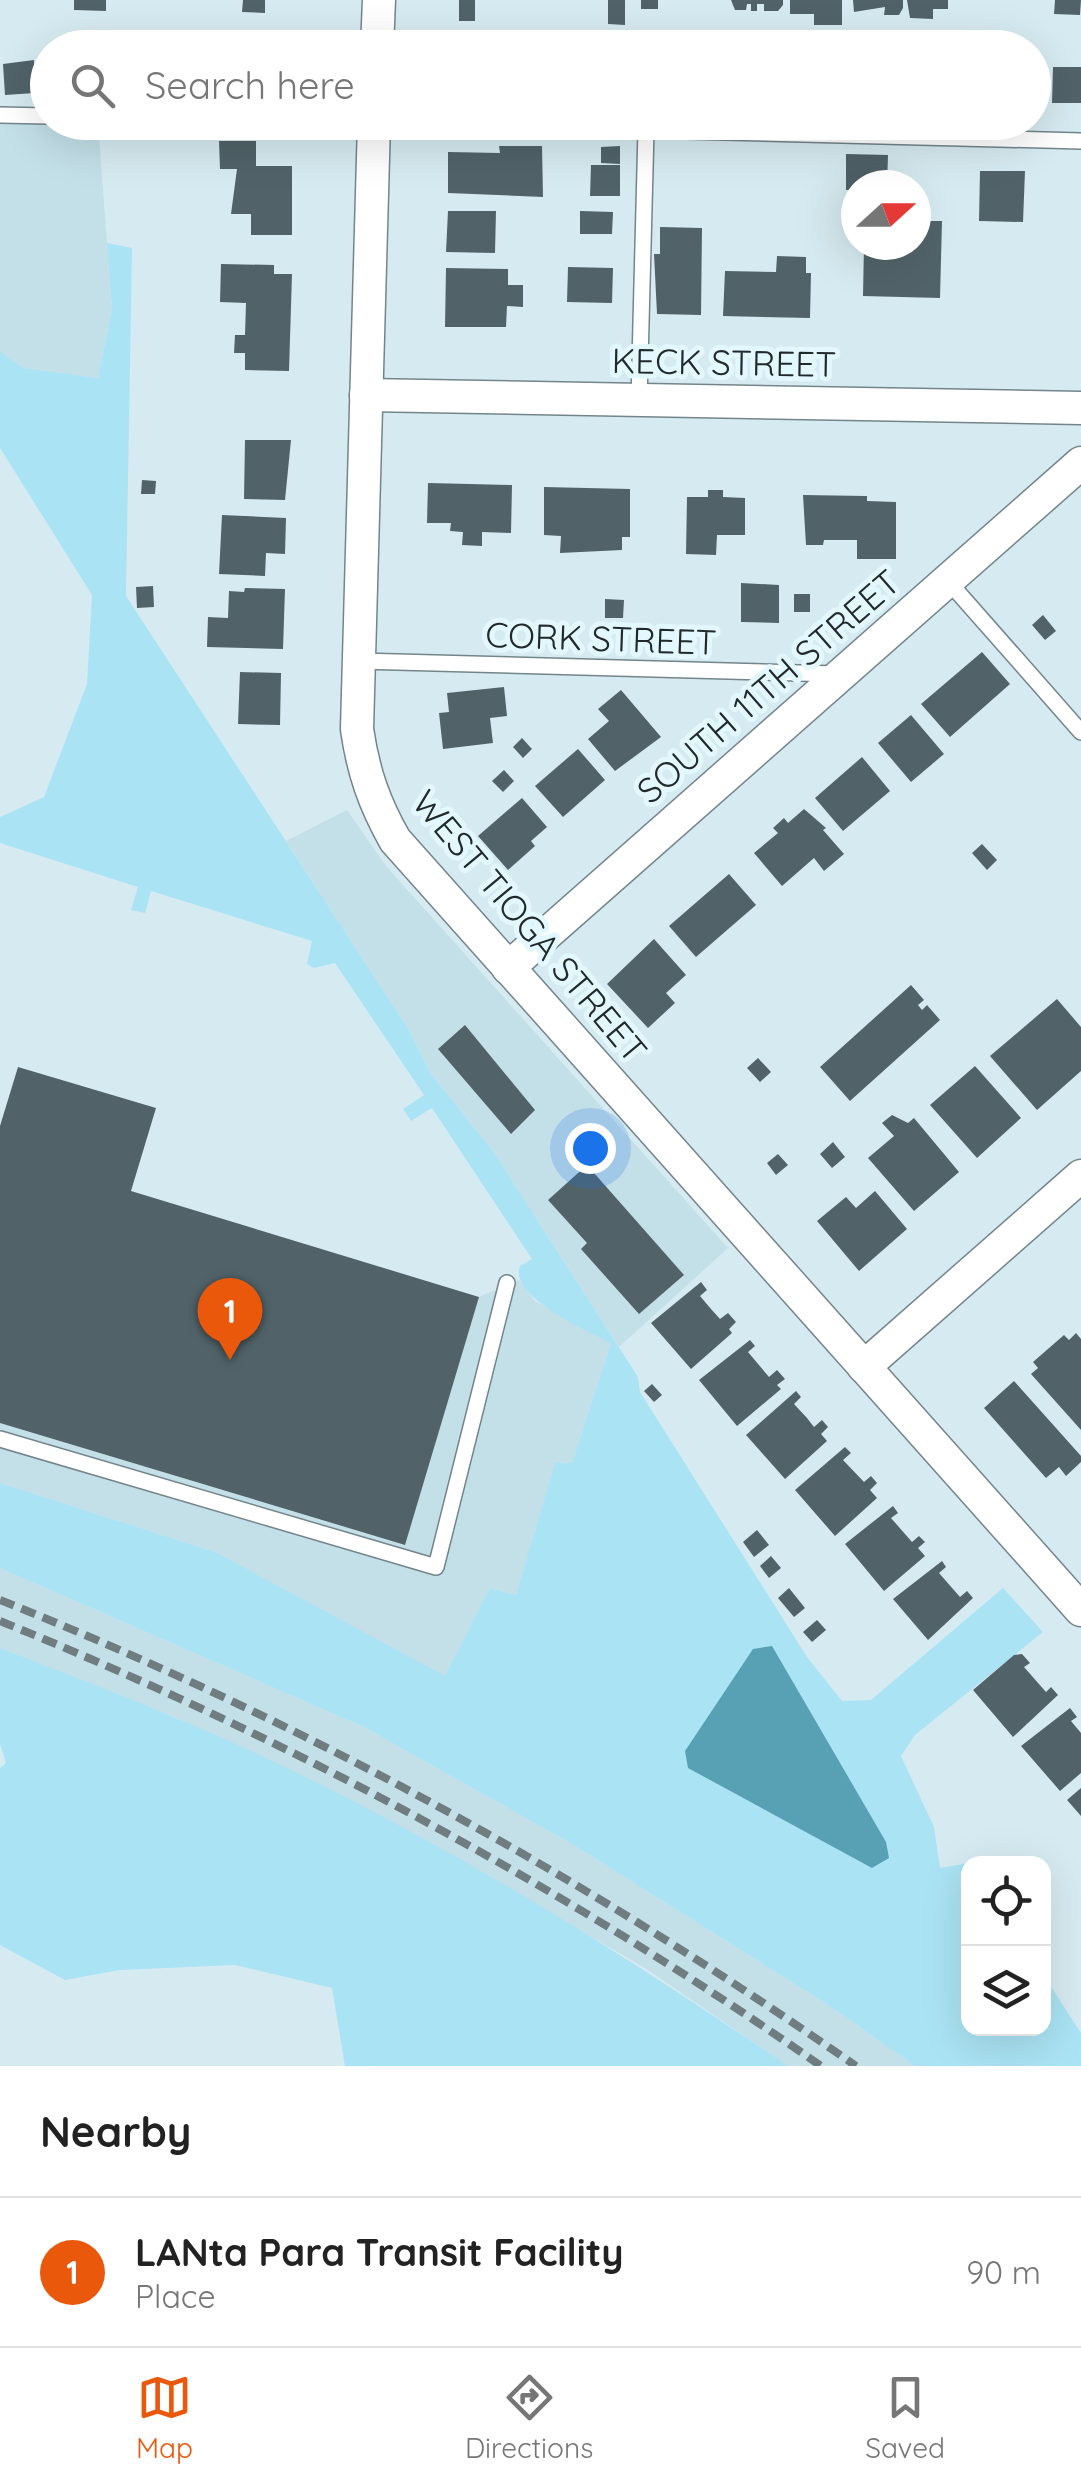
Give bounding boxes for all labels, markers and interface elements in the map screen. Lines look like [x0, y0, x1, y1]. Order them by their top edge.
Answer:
search box [30, 30, 1051, 140]
icon: search [65, 58, 120, 113]
text: Search here [145, 61, 355, 109]
north arrow [841, 170, 931, 260]
street label: KECK STREET [611, 338, 837, 386]
street label: SOUTH 11TH STREET [627, 560, 909, 812]
street label: CORK STREET [485, 612, 717, 664]
street label: WEST TIOGA STREET [403, 781, 657, 1071]
your location [565, 1123, 616, 1174]
pin: 1 [198, 1278, 262, 1360]
map controls [961, 1856, 1051, 2036]
button: locate [961, 1856, 1051, 1946]
button: layers [961, 1946, 1051, 2036]
text: Nearby [40, 2105, 191, 2158]
text: LANta Para Transit Facility [135, 2228, 624, 2276]
text: 1 [66, 2252, 79, 2292]
text: 90 m [966, 2252, 1041, 2292]
text: Place [135, 2276, 215, 2316]
tab: Map [136, 2370, 193, 2465]
tab: Directions [465, 2370, 593, 2465]
tab: Saved [865, 2370, 945, 2465]

